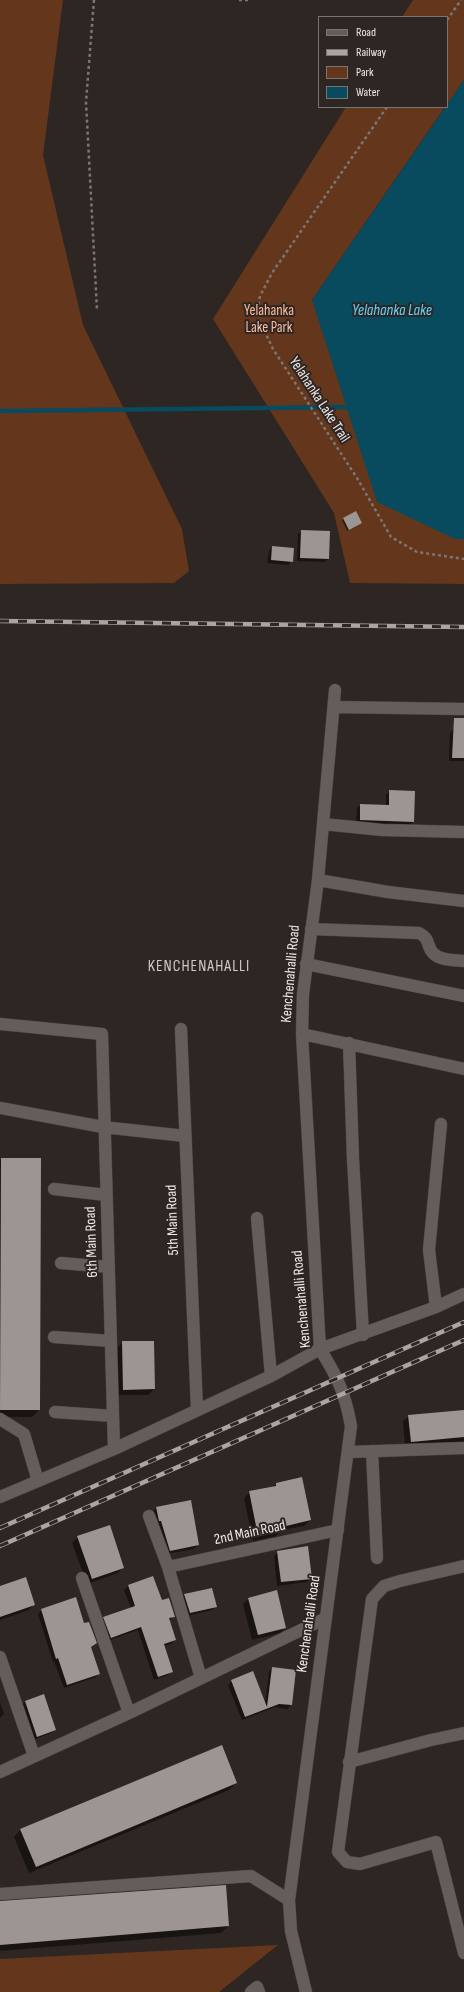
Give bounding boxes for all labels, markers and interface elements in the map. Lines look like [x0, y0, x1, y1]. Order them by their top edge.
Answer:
legend [318, 16, 448, 108]
text: Road [356, 25, 376, 40]
text: Railway [356, 45, 386, 60]
text: Park [356, 65, 374, 80]
text: Water [356, 85, 380, 100]
water label: Yelahanka Lake [352, 301, 432, 321]
park label: Yelahanka Lake Park [244, 302, 294, 337]
street label: Yelahanka Lake Trail [285, 354, 353, 446]
street label: Kenchenahalli Road [278, 924, 304, 1024]
district label: KENCHENAHALLI [148, 957, 250, 977]
street label: 5th Main Road [163, 1184, 183, 1256]
street label: 6th Main Road [82, 1206, 102, 1278]
street label: Kenchenahalli Road [289, 1249, 315, 1349]
street label: 2nd Main Road [213, 1517, 287, 1549]
street label: Kenchenahalli Road [293, 1574, 325, 1674]

